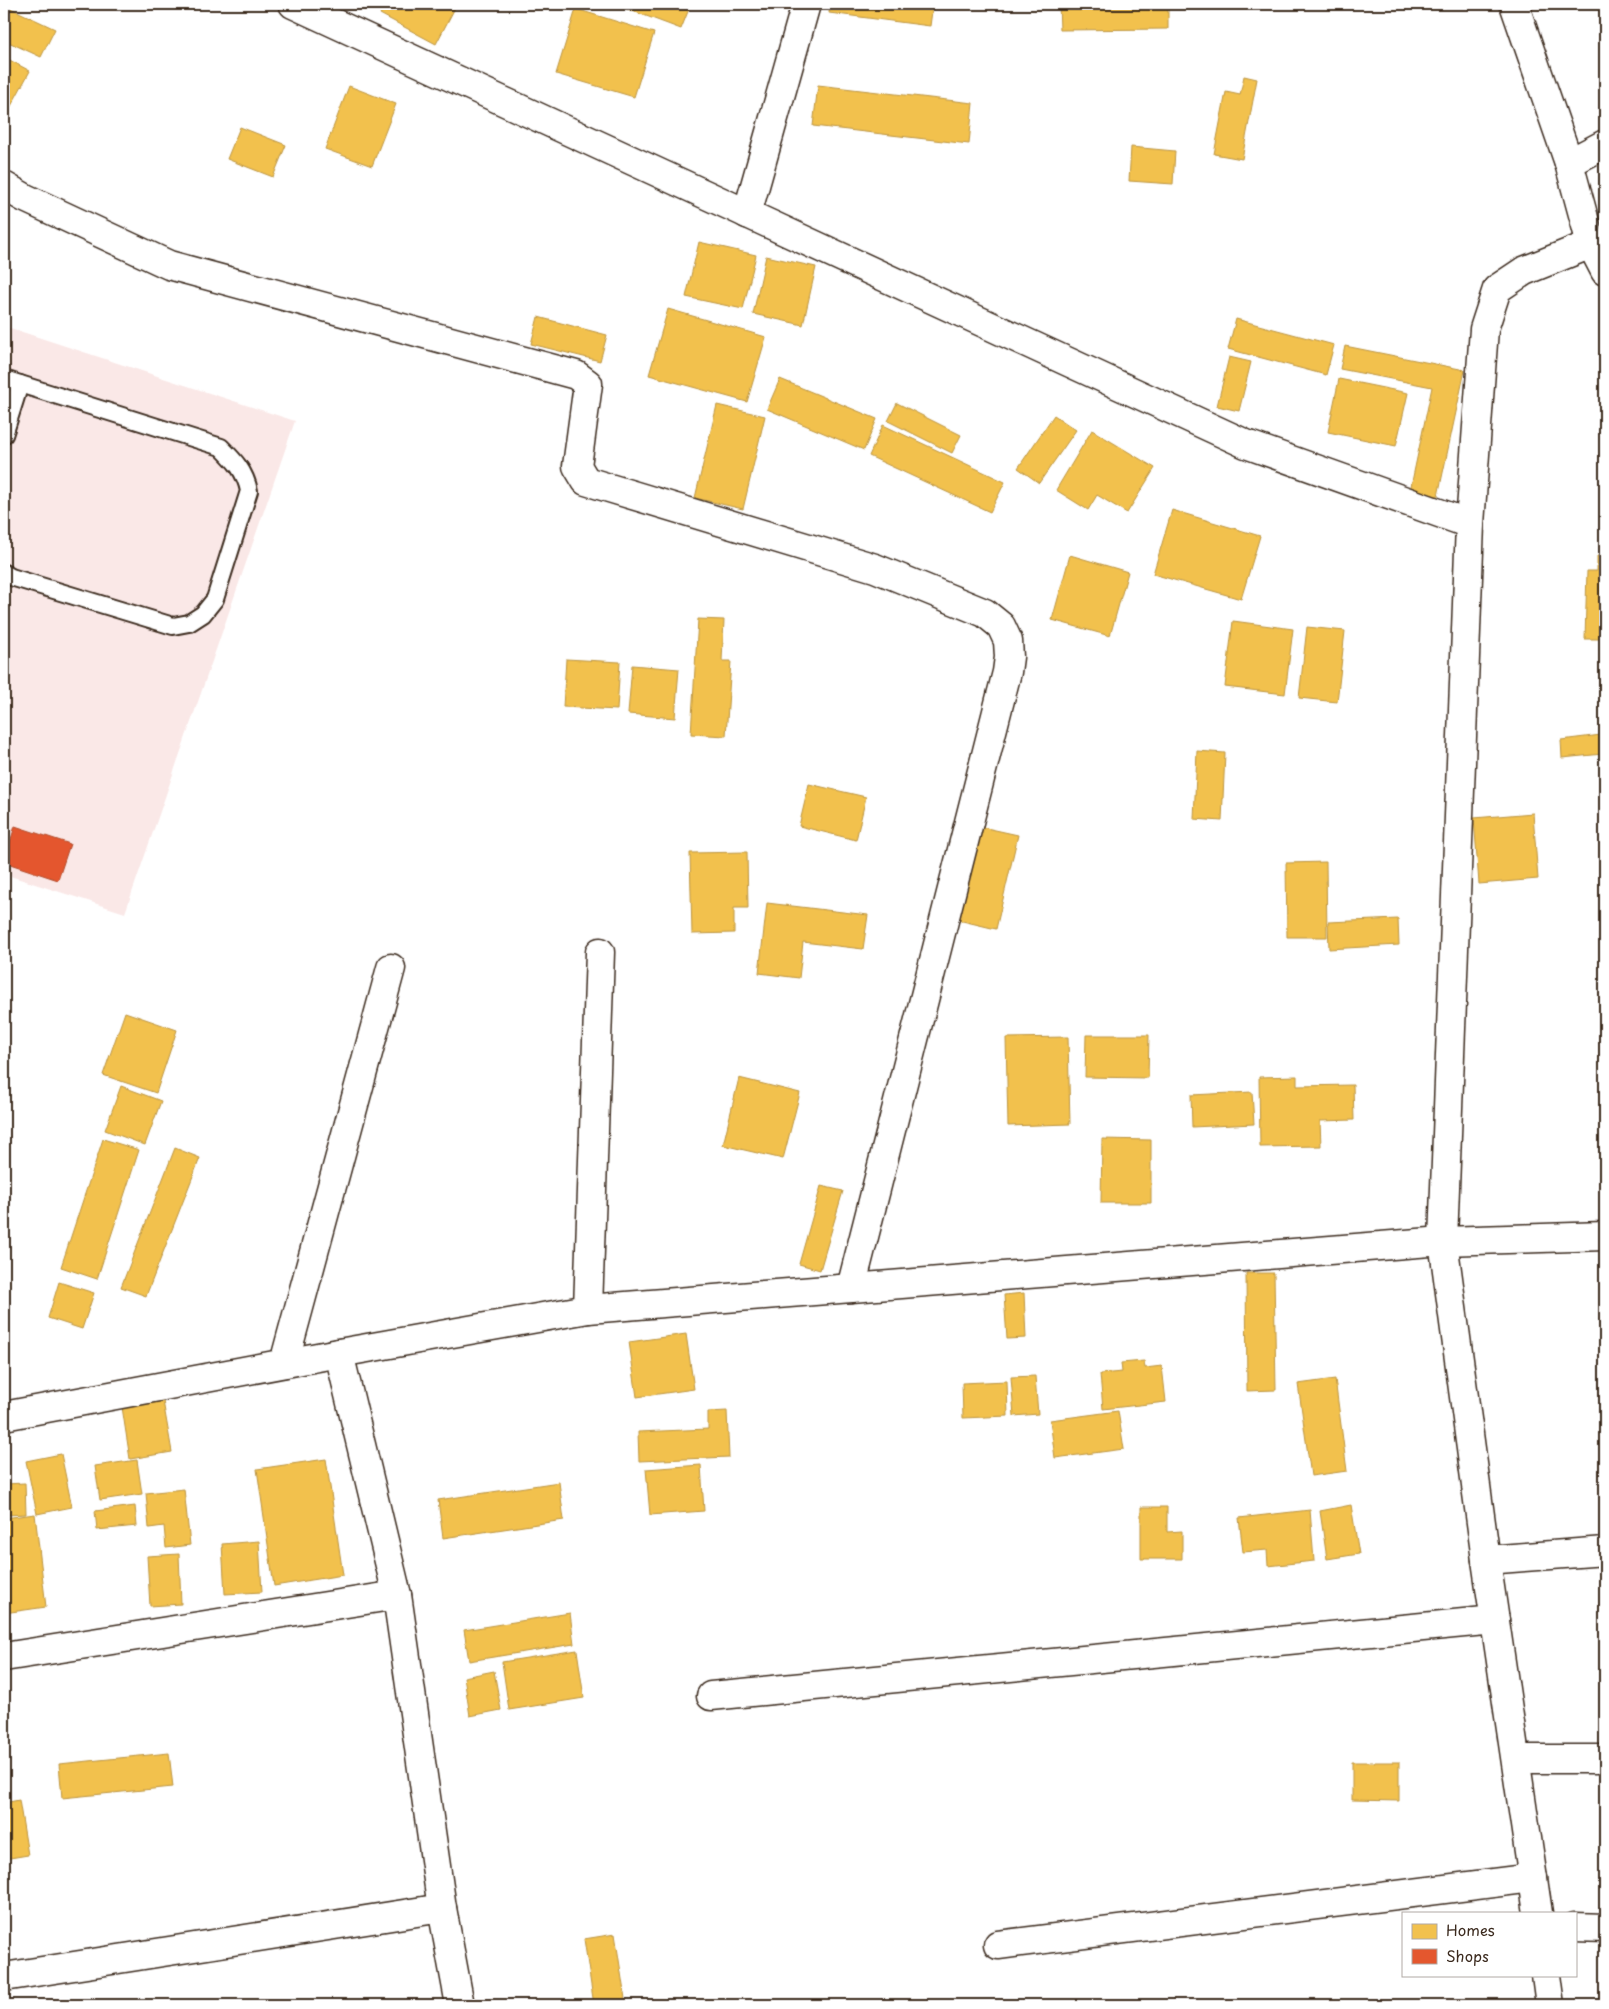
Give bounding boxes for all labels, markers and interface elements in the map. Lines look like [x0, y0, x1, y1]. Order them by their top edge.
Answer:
legend [1402, 1912, 1576, 1976]
text: Homes [1446, 1918, 1495, 1941]
text: Shops [1446, 1944, 1489, 1967]

